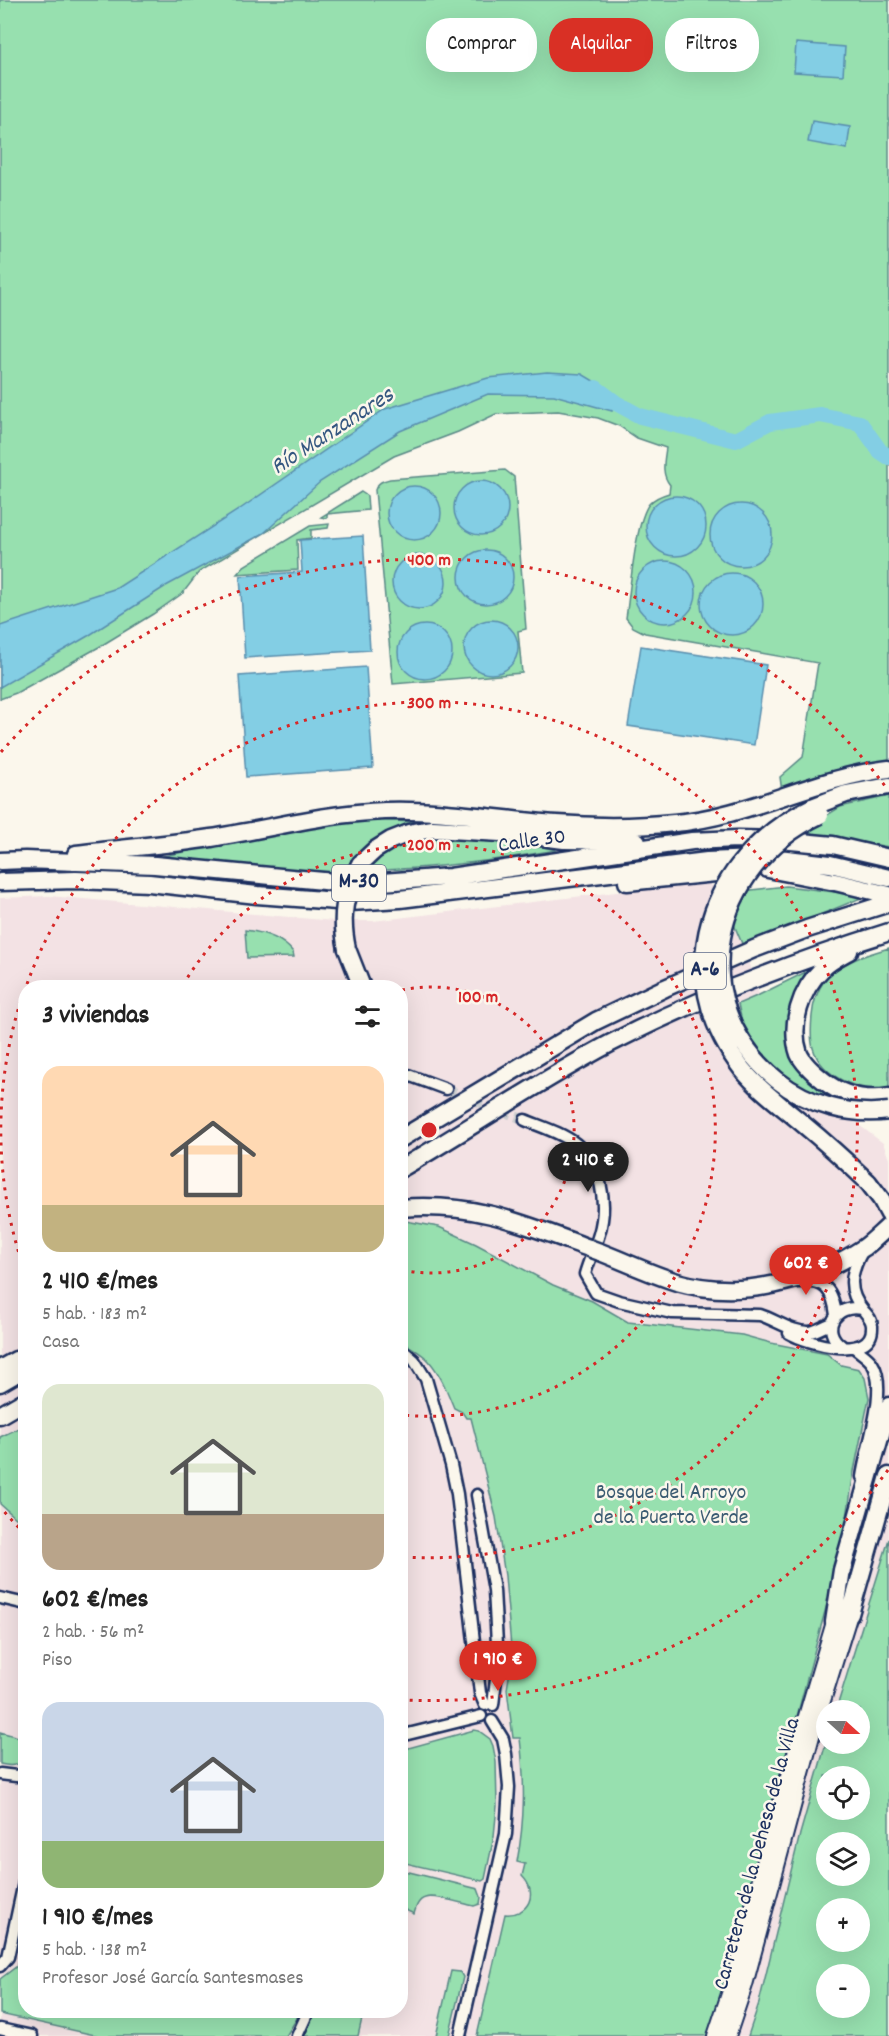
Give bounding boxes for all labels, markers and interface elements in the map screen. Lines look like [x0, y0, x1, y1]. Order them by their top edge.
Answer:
chip: Comprar [426, 18, 537, 72]
chip: Alquilar [549, 18, 653, 72]
chip: Filtros [665, 18, 759, 72]
water label: Río Manzanares [265, 379, 402, 485]
text: 400 m [407, 549, 451, 574]
text: 300 m [407, 692, 451, 717]
street label: Calle 30 [496, 822, 568, 862]
text: 200 m [407, 834, 451, 859]
road number: M-30 [332, 865, 386, 901]
road number: A-6 [684, 953, 726, 989]
text: 100 m [458, 986, 498, 1011]
text: 3 viviendas [42, 998, 149, 1035]
icon: filters [351, 1000, 384, 1033]
icon: home [159, 1105, 267, 1213]
centre of rings [419, 1120, 439, 1140]
pin: 2 410 € [533, 1142, 643, 1193]
text: 2 410 € [562, 1147, 614, 1175]
pin: 602 € [764, 1245, 848, 1296]
text: 602 € [783, 1250, 829, 1278]
text: 2 410 €/mes [42, 1264, 158, 1301]
text: 5 hab. · 183 m² [42, 1301, 147, 1329]
text: Casa [42, 1329, 79, 1357]
icon: home [159, 1423, 267, 1531]
park label: Bosque del Arroyo de la Puerta Verde [594, 1478, 748, 1534]
text: 602 €/mes [42, 1582, 148, 1619]
text: 2 hab. · 56 m² [42, 1619, 144, 1647]
pin: 1 910 € [443, 1641, 553, 1692]
text: 1 910 € [473, 1646, 523, 1674]
text: Piso [42, 1647, 72, 1675]
north arrow [816, 1700, 870, 1754]
map controls [816, 1700, 870, 2018]
street label: Carretera de la Dehesa de la Villa [707, 1714, 809, 1994]
icon: home [159, 1741, 267, 1849]
button: locate [816, 1766, 870, 1820]
button: layers [816, 1832, 870, 1886]
button: + [816, 1898, 870, 1952]
text: 1 910 €/mes [42, 1900, 154, 1937]
text: 5 hab. · 138 m² [42, 1937, 147, 1965]
button: − [816, 1964, 870, 2018]
text: Profesor José García Santesmases [42, 1965, 304, 1993]

